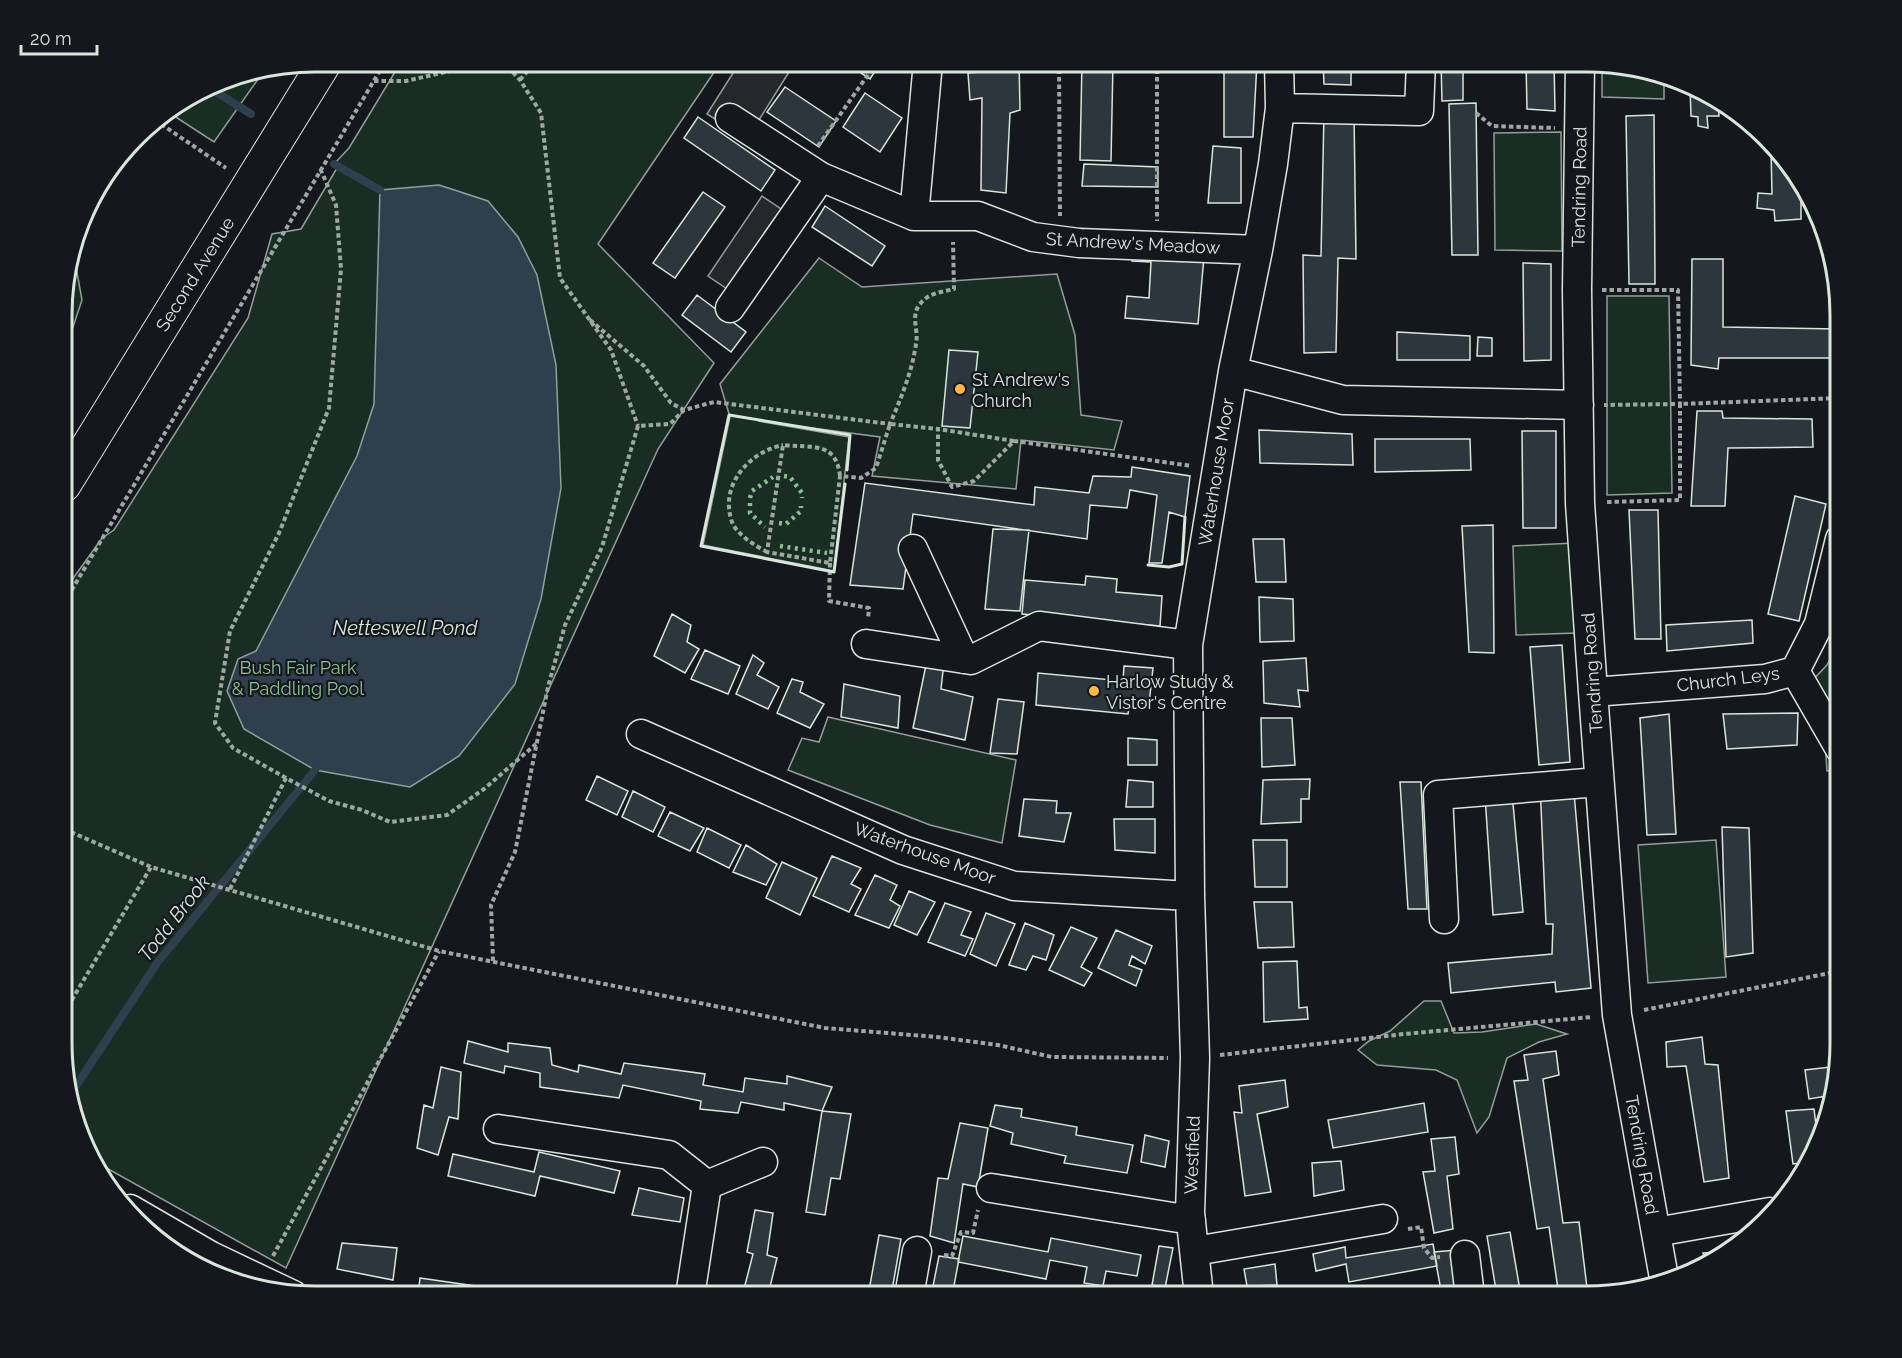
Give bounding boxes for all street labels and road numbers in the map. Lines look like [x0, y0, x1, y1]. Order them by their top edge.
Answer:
street label: Tendring Road [1567, 126, 1591, 248]
street label: Second Avenue [151, 213, 239, 335]
street label: St Andrew's Meadow [1045, 228, 1221, 258]
street label: Waterhouse Moor [1194, 396, 1238, 547]
street label: Tendring Road [1577, 612, 1607, 734]
street label: Church Leys [1675, 662, 1781, 696]
street label: Waterhouse Moor [851, 818, 999, 889]
street label: Tendring Road [1621, 1094, 1663, 1216]
street label: Westfield [1180, 1115, 1204, 1195]

